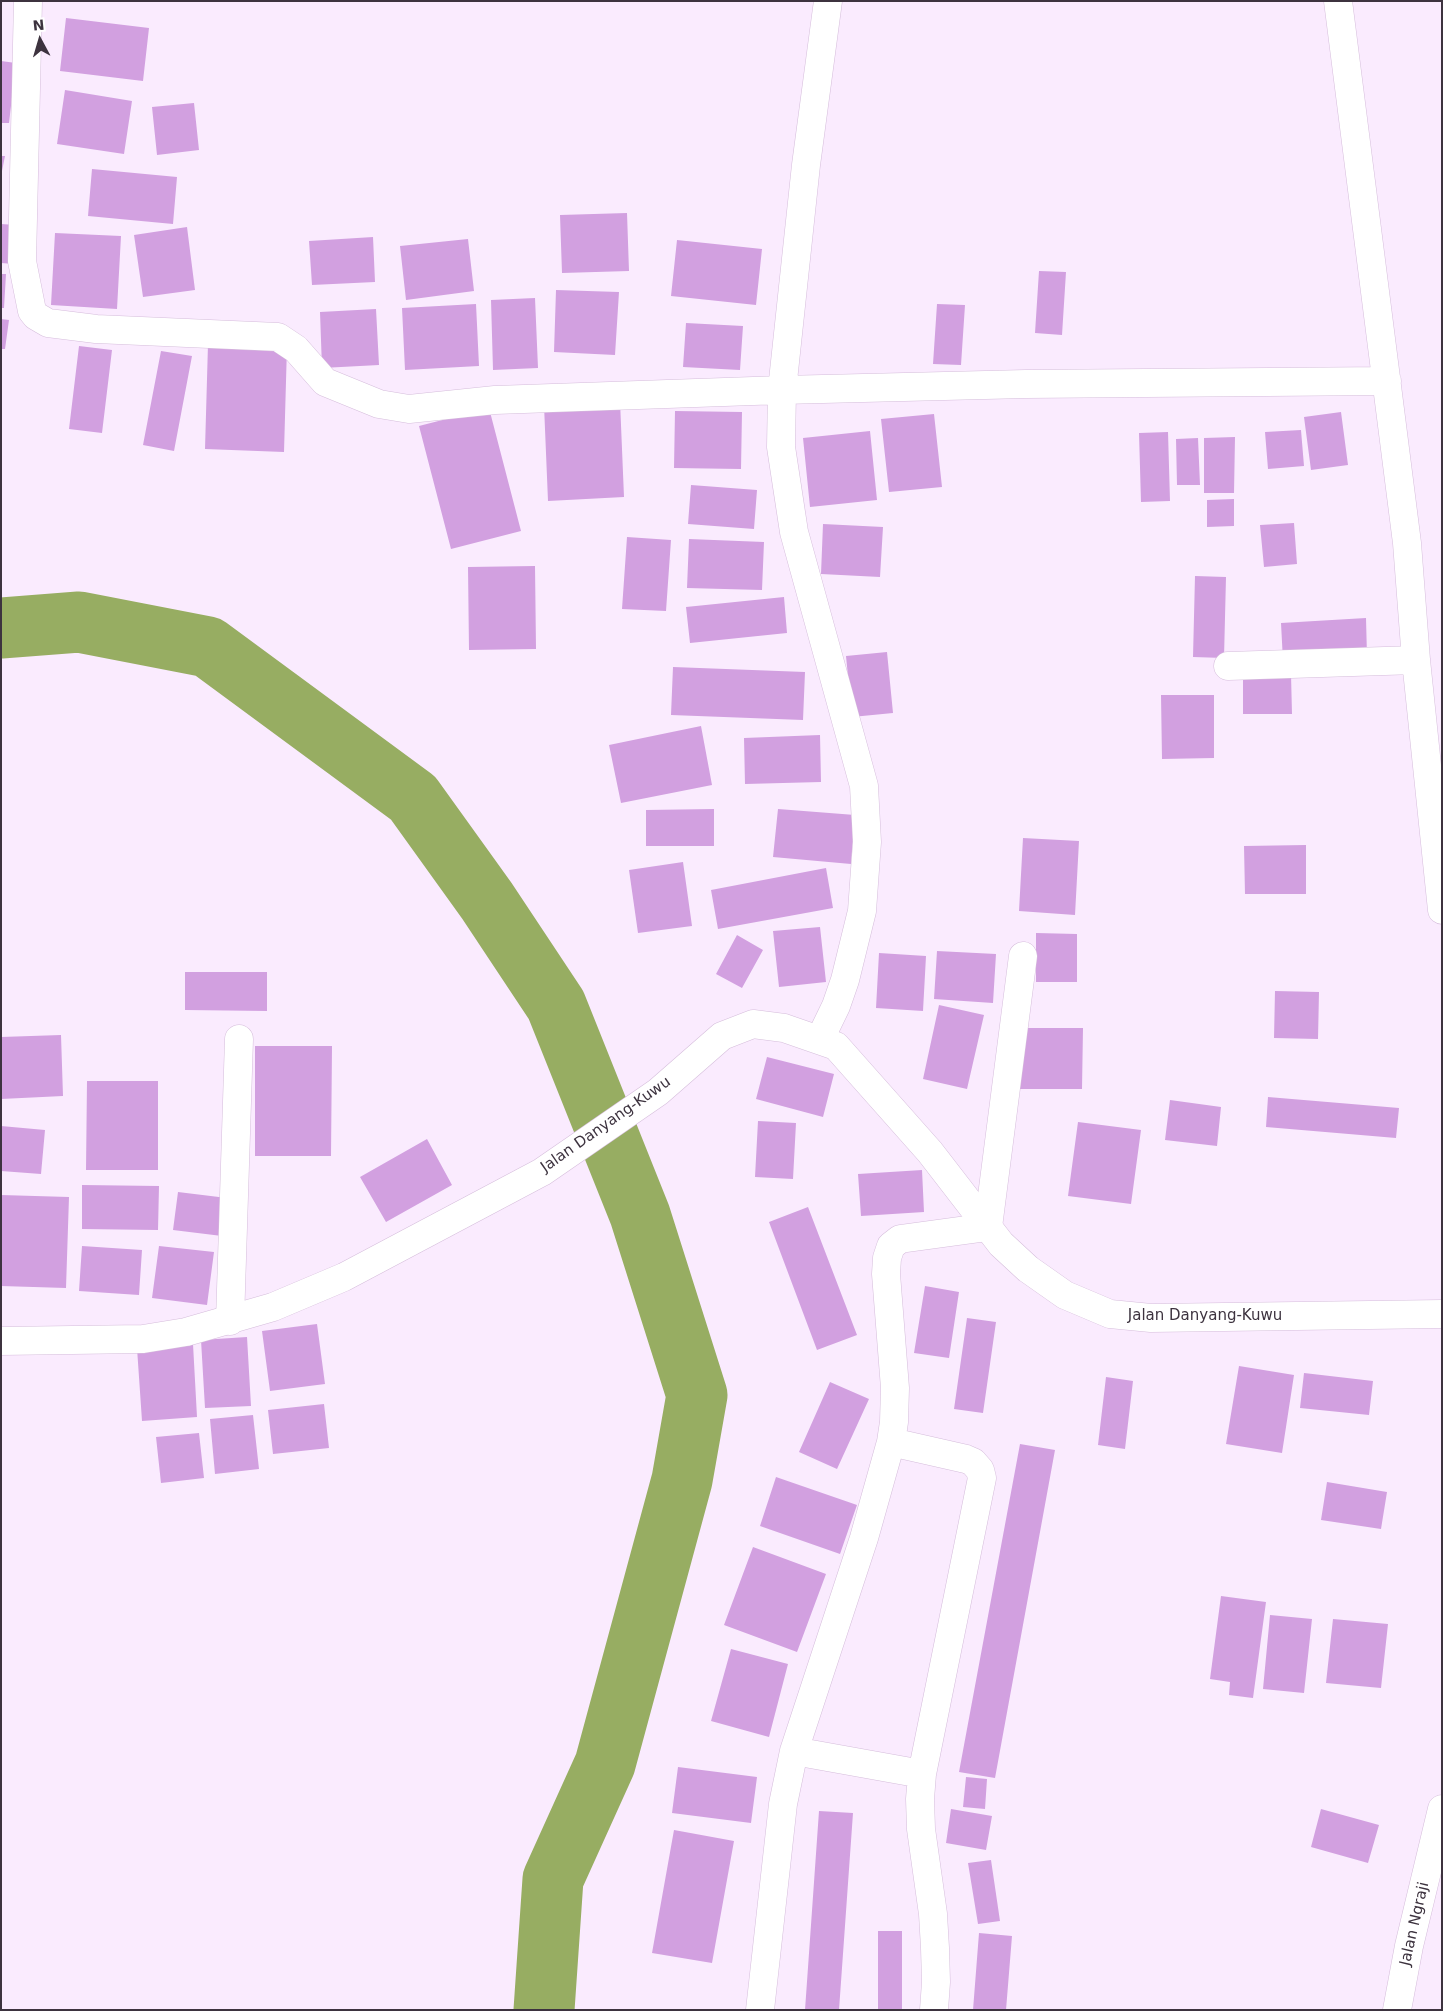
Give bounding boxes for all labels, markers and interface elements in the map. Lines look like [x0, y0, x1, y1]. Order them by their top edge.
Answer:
north arrow [15, 15, 65, 65]
text: N [32, 17, 45, 34]
street label: Jalan Danyang-Kuwu [538, 1073, 674, 1177]
street label: Jalan Danyang-Kuwu [1128, 1307, 1282, 1325]
street label: Jalan Ngraji [1397, 1880, 1433, 1968]

